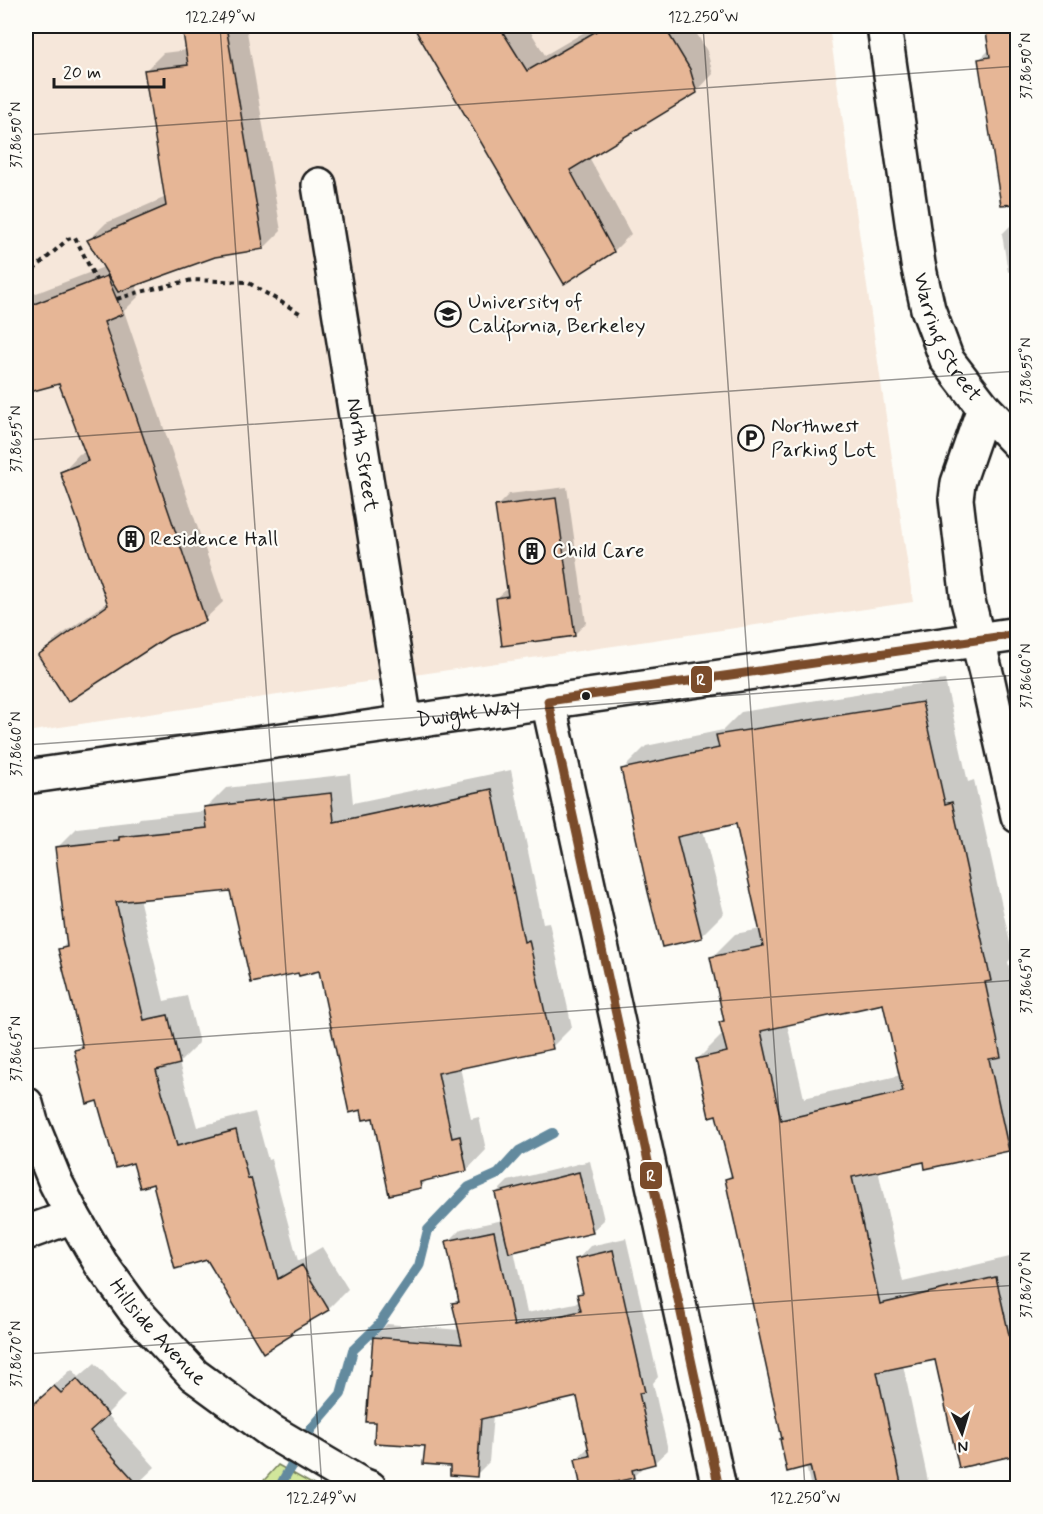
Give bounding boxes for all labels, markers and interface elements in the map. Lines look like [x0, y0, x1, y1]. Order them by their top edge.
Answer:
text: 122.249°W [185, 8, 255, 28]
text: 122.250°W [668, 8, 738, 28]
text: 37.8650°N [1017, 33, 1037, 99]
scale bar [54, 51, 164, 89]
text: 20 m [63, 61, 101, 85]
text: 37.8650°N [7, 102, 27, 168]
street label: Warring Street [906, 270, 988, 408]
place label: University of California, Berkeley [468, 288, 646, 342]
school or university icon: University of California, Berkeley [433, 299, 463, 329]
text: 37.8655°N [1017, 337, 1037, 405]
street label: North Street [339, 396, 385, 514]
text: 37.8655°N [7, 405, 27, 473]
place label: Northwest Parking Lot [771, 412, 877, 466]
parking icon: Northwest Parking Lot [736, 423, 766, 453]
building icon: Residence Hall [116, 524, 146, 554]
place label: Residence Hall [150, 525, 278, 553]
building icon: Child Care [517, 536, 547, 566]
place label: Child Care [552, 537, 644, 565]
text: 37.8660°N [1017, 643, 1037, 709]
line badge: R [690, 665, 713, 694]
text: R [696, 670, 706, 691]
unlabelled marker [580, 690, 592, 702]
street label: Dwight Way [415, 692, 522, 735]
text: 37.8660°N [7, 711, 27, 777]
text: 37.8665°N [1017, 948, 1037, 1014]
text: 37.8665°N [7, 1016, 27, 1082]
line badge: R [639, 1161, 663, 1190]
text: R [646, 1166, 656, 1187]
text: 37.8670°N [1017, 1252, 1037, 1318]
street label: Hillside Avenue [102, 1273, 211, 1393]
text: 37.8670°N [7, 1321, 27, 1387]
north arrow [932, 1403, 992, 1463]
text: N [957, 1436, 969, 1457]
text: 122.249°W [286, 1489, 356, 1509]
text: 122.250°W [770, 1489, 840, 1509]

